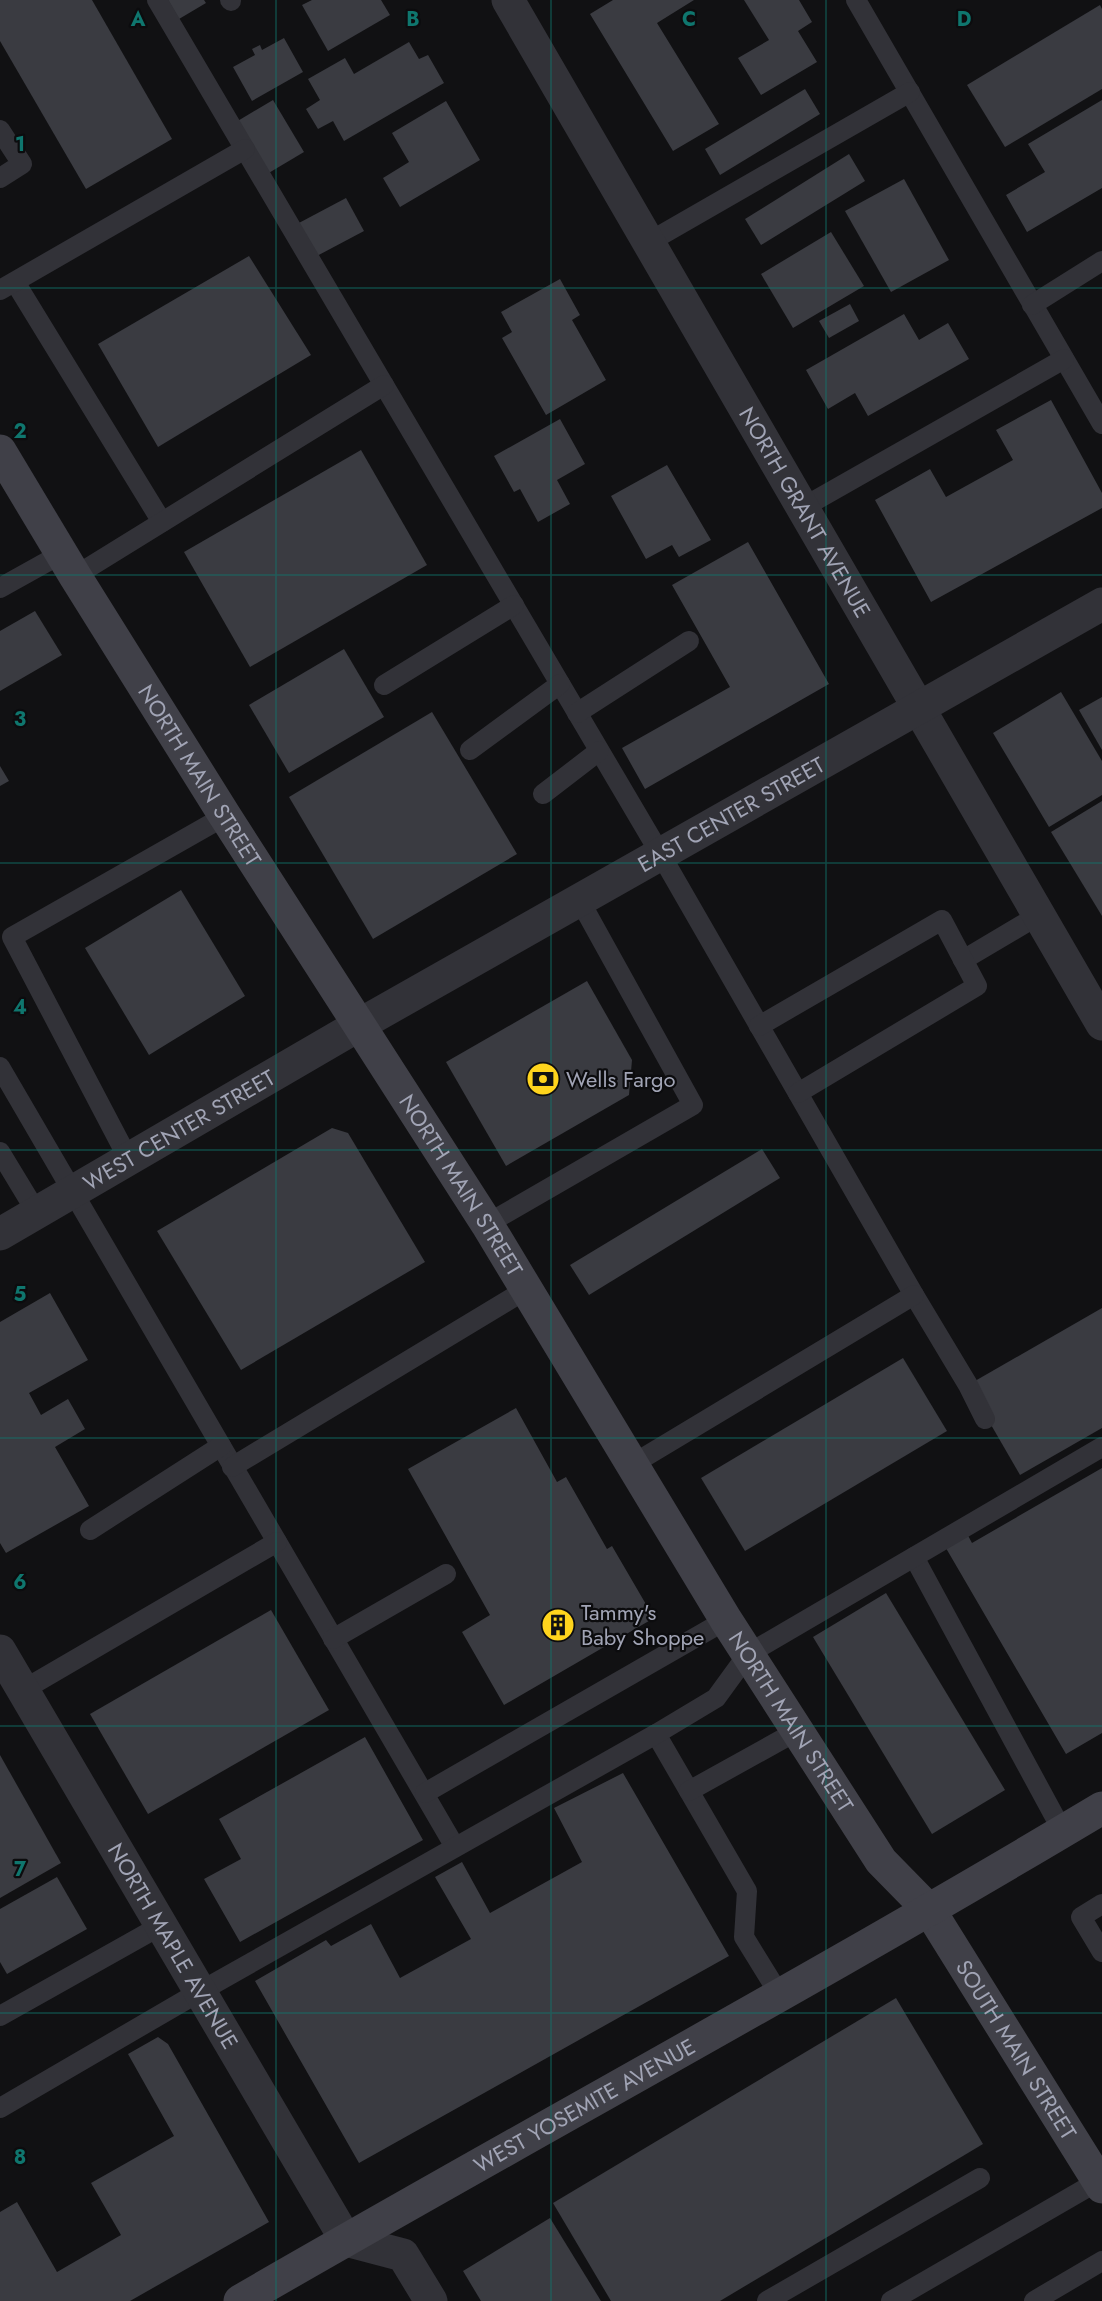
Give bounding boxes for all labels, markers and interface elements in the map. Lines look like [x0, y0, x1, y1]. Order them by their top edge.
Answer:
text: A [130, 5, 146, 34]
text: B [406, 5, 420, 34]
text: C [682, 5, 696, 34]
text: D [957, 5, 971, 34]
text: 1 [15, 130, 25, 159]
street label: NORTH GRANT AVENUE [731, 401, 879, 624]
text: 2 [13, 417, 27, 446]
street label: NORTH MAIN STREET [130, 678, 270, 873]
text: 3 [14, 705, 26, 734]
street label: EAST CENTER STREET [632, 748, 831, 880]
text: 4 [13, 993, 27, 1022]
street label: WEST CENTER STREET [77, 1061, 282, 1198]
bank icon: Wells Fargo [525, 1061, 561, 1097]
place label: Wells Fargo [566, 1063, 676, 1095]
street label: NORTH MAIN STREET [392, 1088, 531, 1283]
text: 5 [14, 1280, 27, 1309]
text: 6 [13, 1568, 27, 1597]
place label: Tammy's Baby Shoppe [581, 1596, 704, 1653]
building icon: Tammy's Baby Shoppe [540, 1607, 576, 1643]
street label: NORTH MAIN STREET [721, 1625, 862, 1819]
street label: NORTH MAPLE AVENUE [100, 1837, 246, 2055]
text: 7 [14, 1855, 27, 1884]
street label: SOUTH MAIN STREET [948, 1954, 1085, 2146]
street label: WEST YOSEMITE AVENUE [468, 2030, 701, 2181]
text: 8 [14, 2143, 26, 2172]

